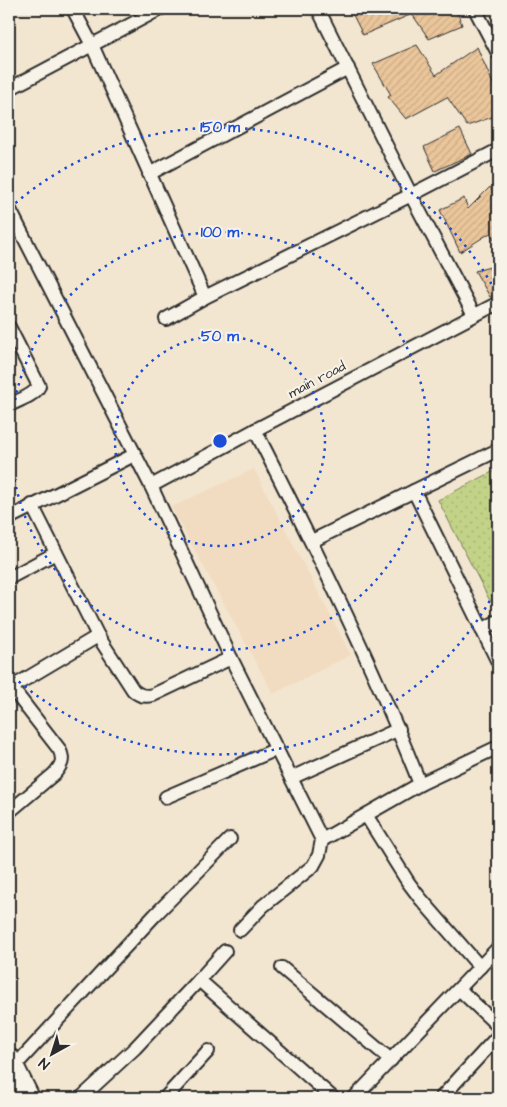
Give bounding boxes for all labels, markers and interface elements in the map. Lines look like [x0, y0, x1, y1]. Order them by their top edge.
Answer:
text: 150 m [200, 117, 240, 138]
text: 100 m [201, 222, 240, 243]
text: 50 m [201, 326, 239, 347]
street label: main road [285, 356, 349, 404]
centre of rings [211, 432, 229, 450]
north arrow [28, 1030, 78, 1080]
text: N [35, 1053, 54, 1074]

